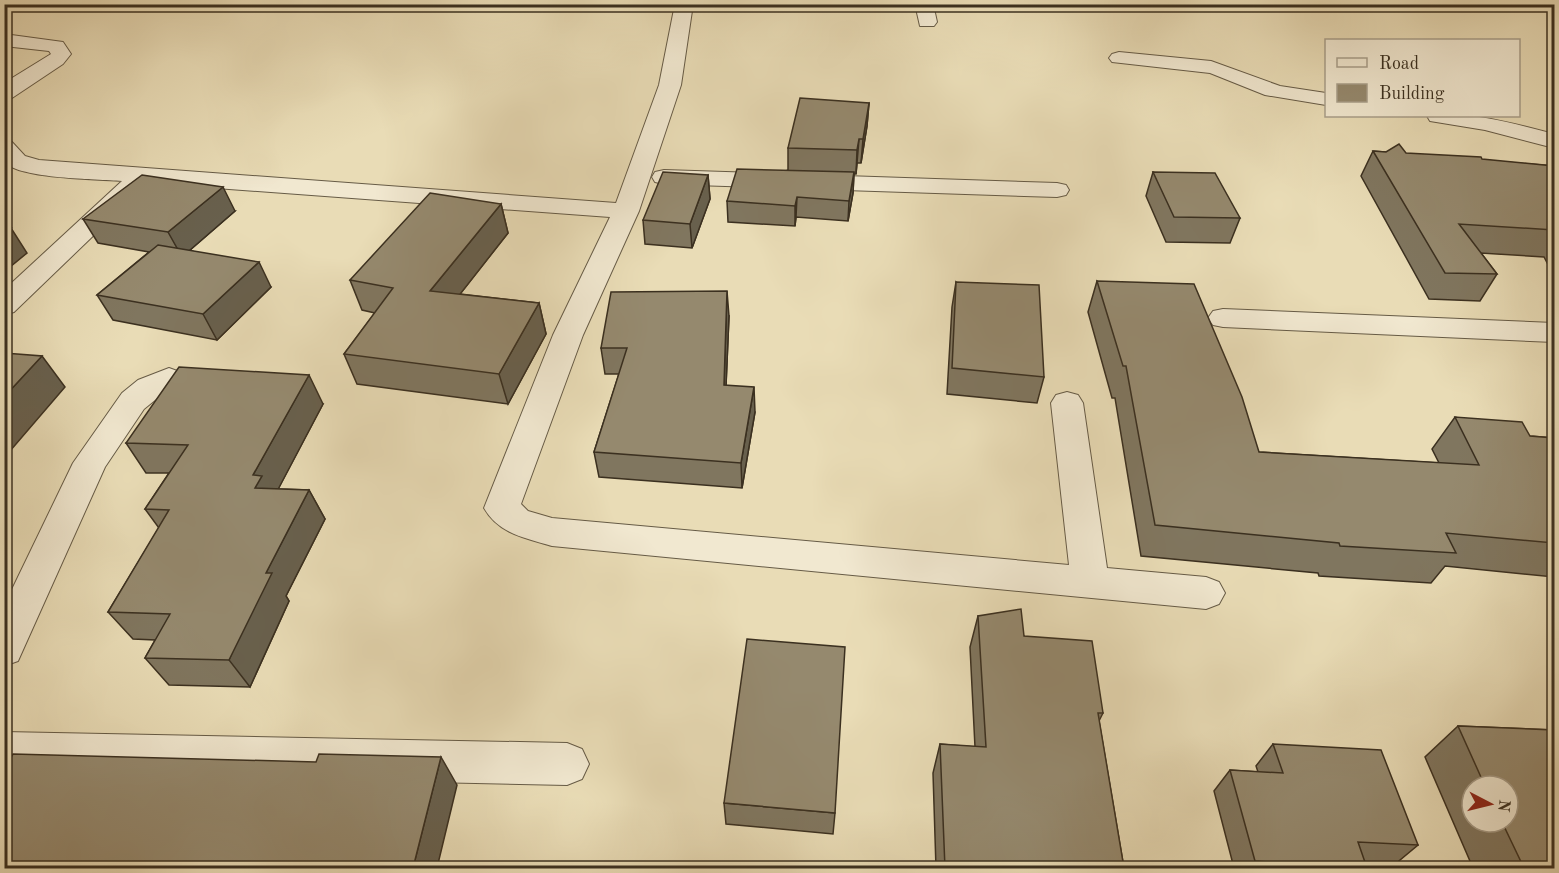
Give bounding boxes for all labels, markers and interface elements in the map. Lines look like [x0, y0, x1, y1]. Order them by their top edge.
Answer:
legend [1325, 39, 1520, 117]
text: Road [1379, 55, 1419, 73]
text: Building [1379, 85, 1445, 103]
north arrow [1460, 774, 1520, 834]
text: N [1494, 799, 1512, 813]

